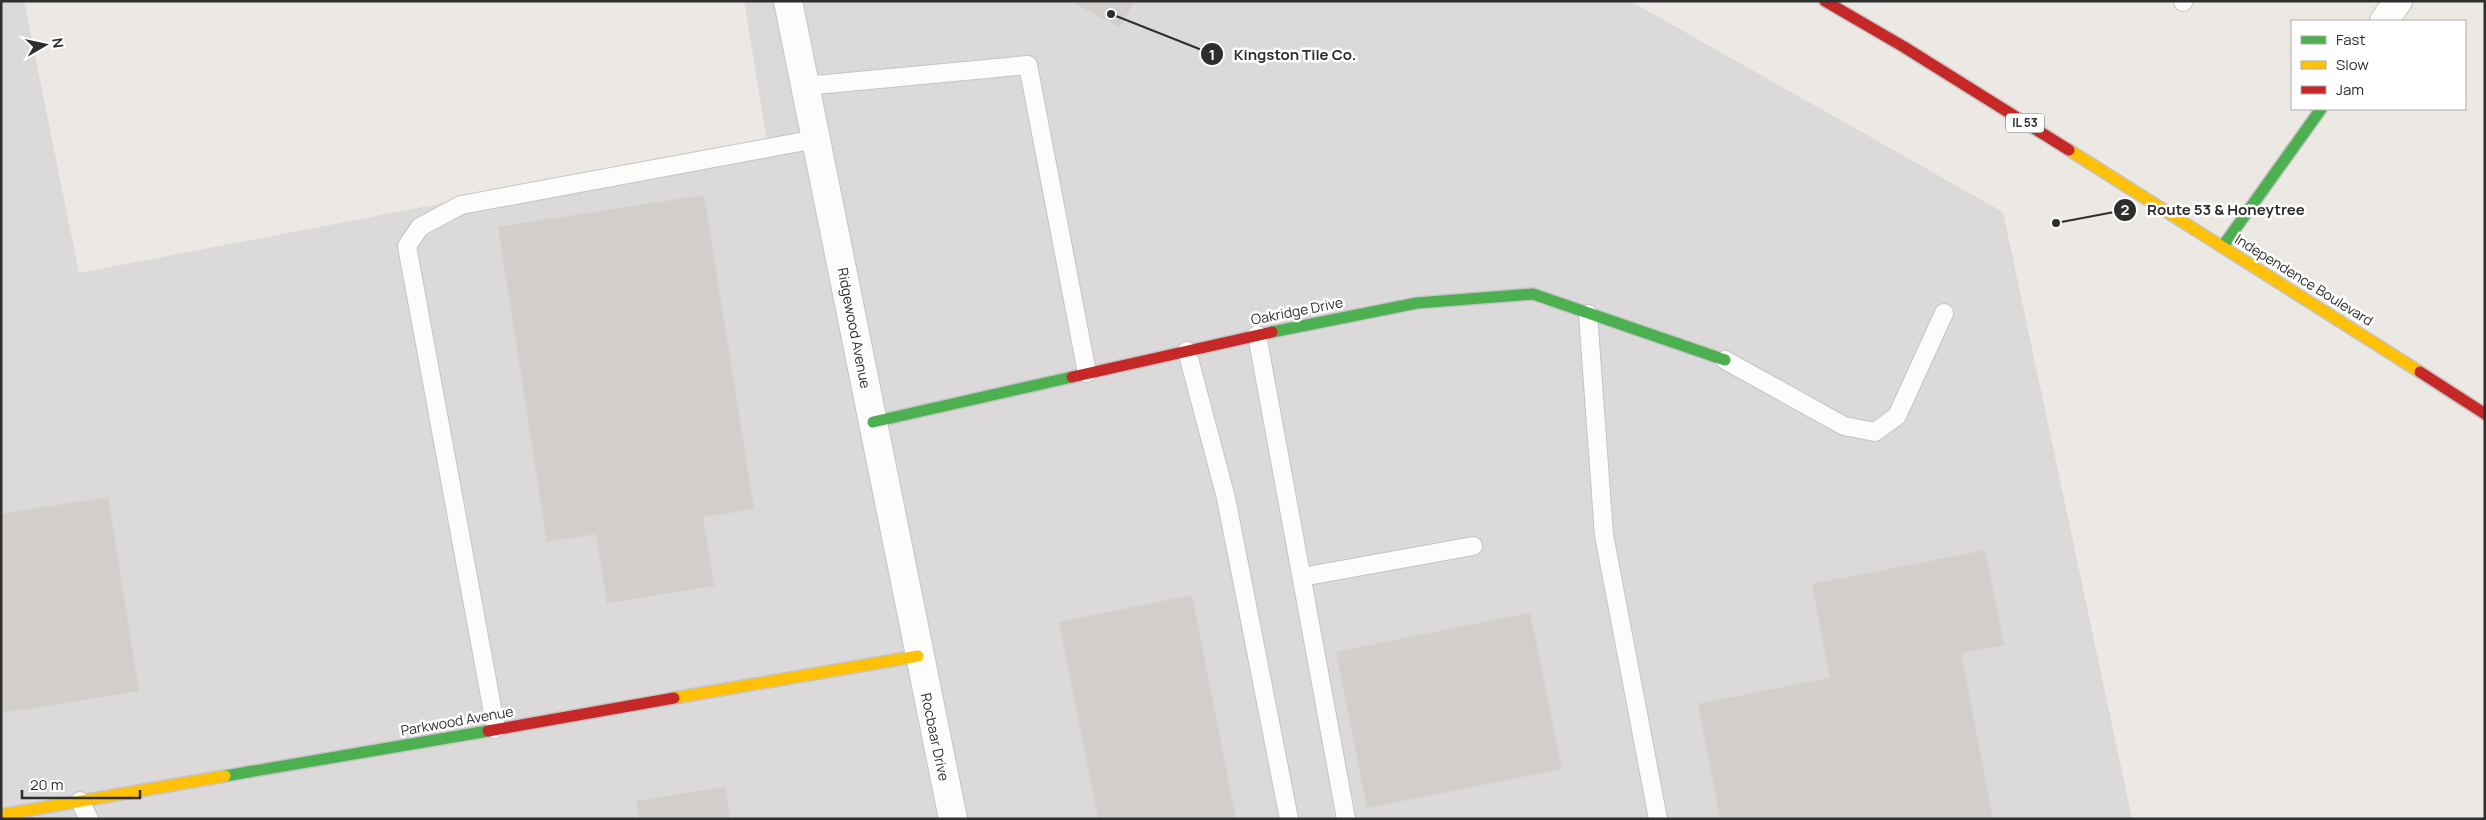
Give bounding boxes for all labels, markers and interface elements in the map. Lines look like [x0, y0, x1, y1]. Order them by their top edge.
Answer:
north arrow [20, 20, 70, 70]
legend [2291, 20, 2466, 110]
text: Fast [2336, 29, 2365, 50]
text: N [48, 36, 69, 49]
callout: Kingston Tile Co. [1199, 39, 1367, 69]
text: 1 [1209, 44, 1215, 65]
text: Kingston Tile Co. [1234, 44, 1356, 65]
text: Slow [2336, 54, 2369, 75]
text: Jam [2336, 79, 2364, 100]
road number: IL 53 [2006, 114, 2044, 132]
callout: Route 53 & Honeytree [2113, 195, 2315, 225]
text: 2 [2121, 199, 2130, 220]
text: Route 53 & Honeytree [2147, 199, 2305, 220]
street label: Independence Boulevard [2232, 229, 2377, 330]
street label: Ridgewood Avenue [833, 266, 876, 390]
street label: Oakridge Drive [1249, 292, 1345, 329]
street label: Rocbaar Drive [917, 691, 954, 783]
street label: Parkwood Avenue [399, 701, 515, 740]
scale bar [22, 768, 140, 800]
text: 20 m [30, 774, 63, 795]

